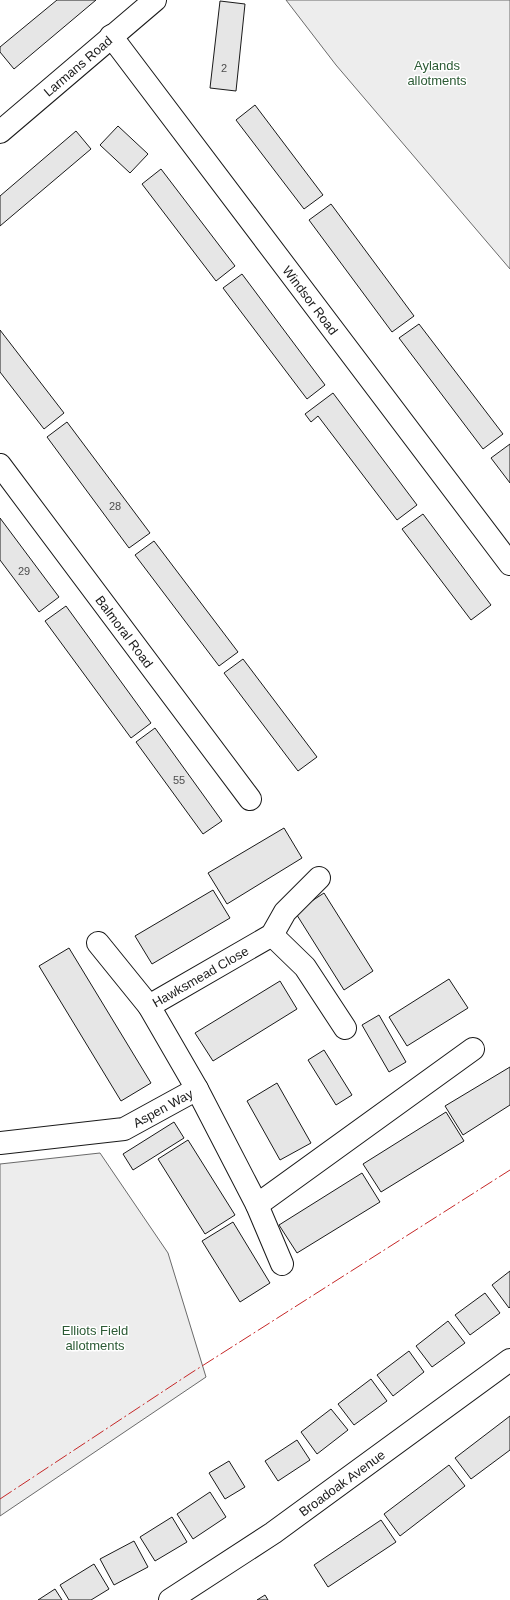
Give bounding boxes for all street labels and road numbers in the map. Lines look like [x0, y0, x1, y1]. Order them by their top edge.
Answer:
street label: Larmans Road [40, 32, 115, 99]
street label: Windsor Road [280, 263, 341, 337]
street label: Balmoral Road [93, 593, 156, 670]
street label: Hawksmead Close [149, 943, 251, 1010]
street label: Aspen Way [130, 1085, 196, 1130]
street label: Broadoak Avenue [296, 1447, 388, 1519]

